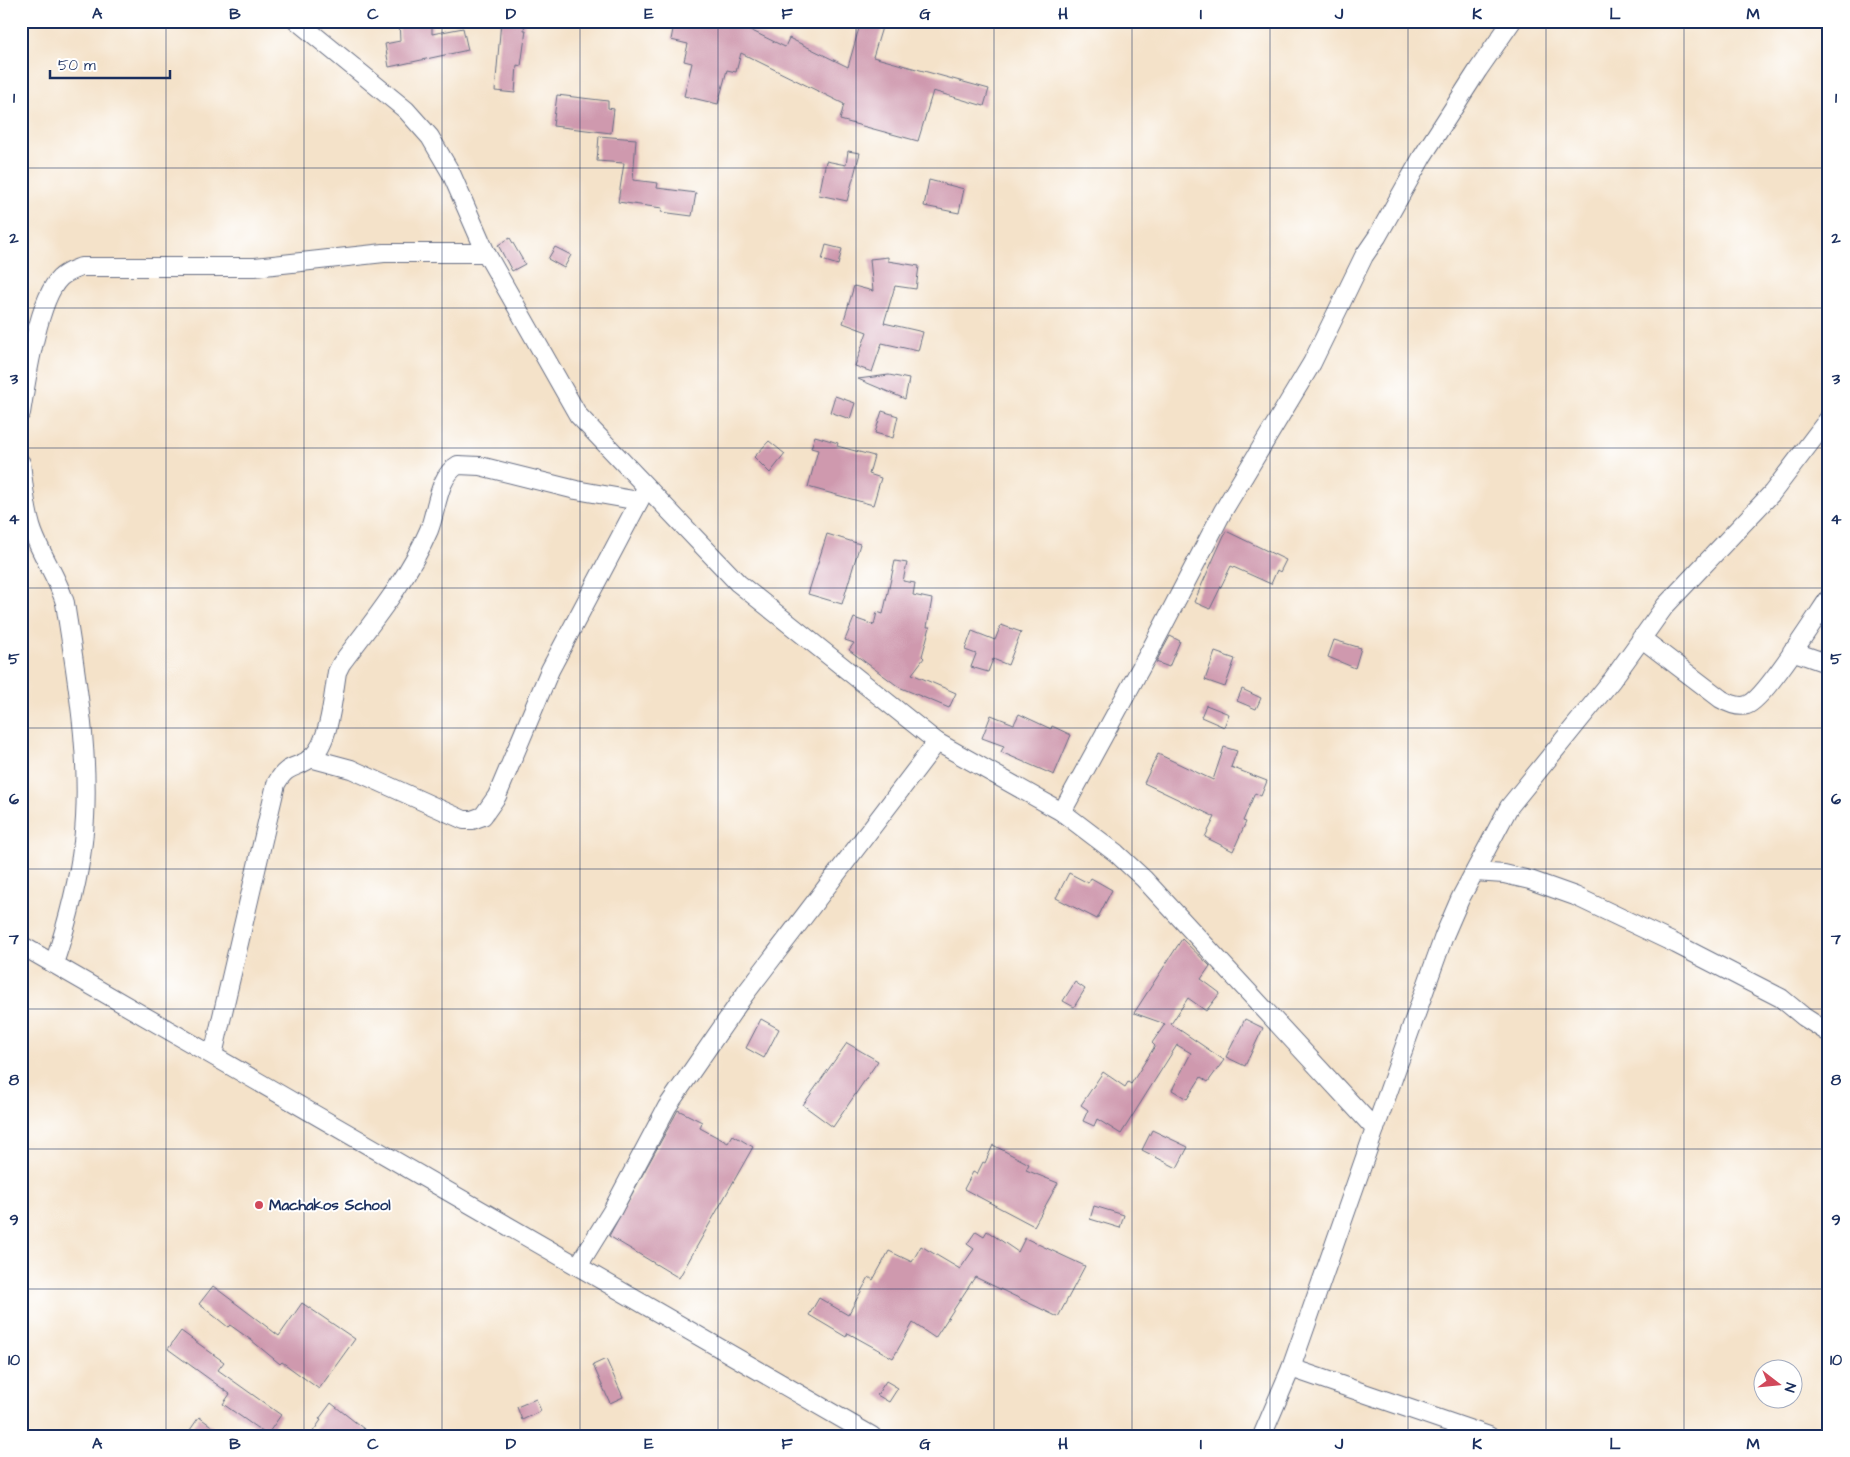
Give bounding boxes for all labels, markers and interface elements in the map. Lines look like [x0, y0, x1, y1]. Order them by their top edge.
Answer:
text: A [92, 3, 103, 25]
text: B [229, 3, 241, 25]
text: C [367, 3, 379, 25]
text: D [506, 3, 517, 25]
text: E [644, 3, 654, 25]
text: F [781, 3, 793, 25]
text: G [919, 3, 931, 25]
text: H [1058, 3, 1068, 25]
text: I [1200, 3, 1202, 25]
text: J [1334, 3, 1344, 25]
text: K [1472, 3, 1482, 25]
text: L [1609, 3, 1621, 25]
text: M [1746, 3, 1760, 25]
scale bar [50, 48, 170, 80]
text: 50 m [58, 55, 96, 76]
text: 1 [13, 87, 16, 109]
text: 1 [1835, 87, 1838, 109]
text: 2 [8, 227, 19, 249]
text: 2 [1830, 227, 1841, 249]
text: 3 [9, 368, 19, 390]
text: 3 [1831, 368, 1841, 390]
text: 4 [9, 508, 20, 530]
text: 4 [1831, 508, 1842, 530]
text: 5 [8, 648, 20, 670]
text: 5 [1830, 648, 1842, 670]
text: 6 [9, 788, 19, 810]
text: 6 [1831, 788, 1841, 810]
text: 7 [8, 928, 19, 950]
text: 7 [1830, 928, 1841, 950]
text: 8 [9, 1069, 20, 1091]
text: 8 [1831, 1069, 1842, 1091]
place label: Machakos School [269, 1195, 391, 1216]
marker: Machakos School [253, 1199, 265, 1211]
text: 9 [9, 1209, 19, 1231]
text: 9 [1831, 1209, 1841, 1231]
text: 10 [8, 1349, 20, 1371]
text: 10 [1830, 1349, 1842, 1371]
north arrow [1752, 1360, 1802, 1410]
text: N [1779, 1380, 1800, 1394]
text: A [92, 1433, 103, 1455]
text: B [229, 1433, 241, 1455]
text: C [367, 1433, 379, 1455]
text: D [506, 1433, 517, 1455]
text: E [644, 1433, 654, 1455]
text: F [781, 1433, 793, 1455]
text: G [919, 1433, 931, 1455]
text: H [1058, 1433, 1068, 1455]
text: I [1200, 1433, 1202, 1455]
text: J [1334, 1433, 1344, 1455]
text: K [1472, 1433, 1482, 1455]
text: L [1609, 1433, 1621, 1455]
text: M [1746, 1433, 1760, 1455]

